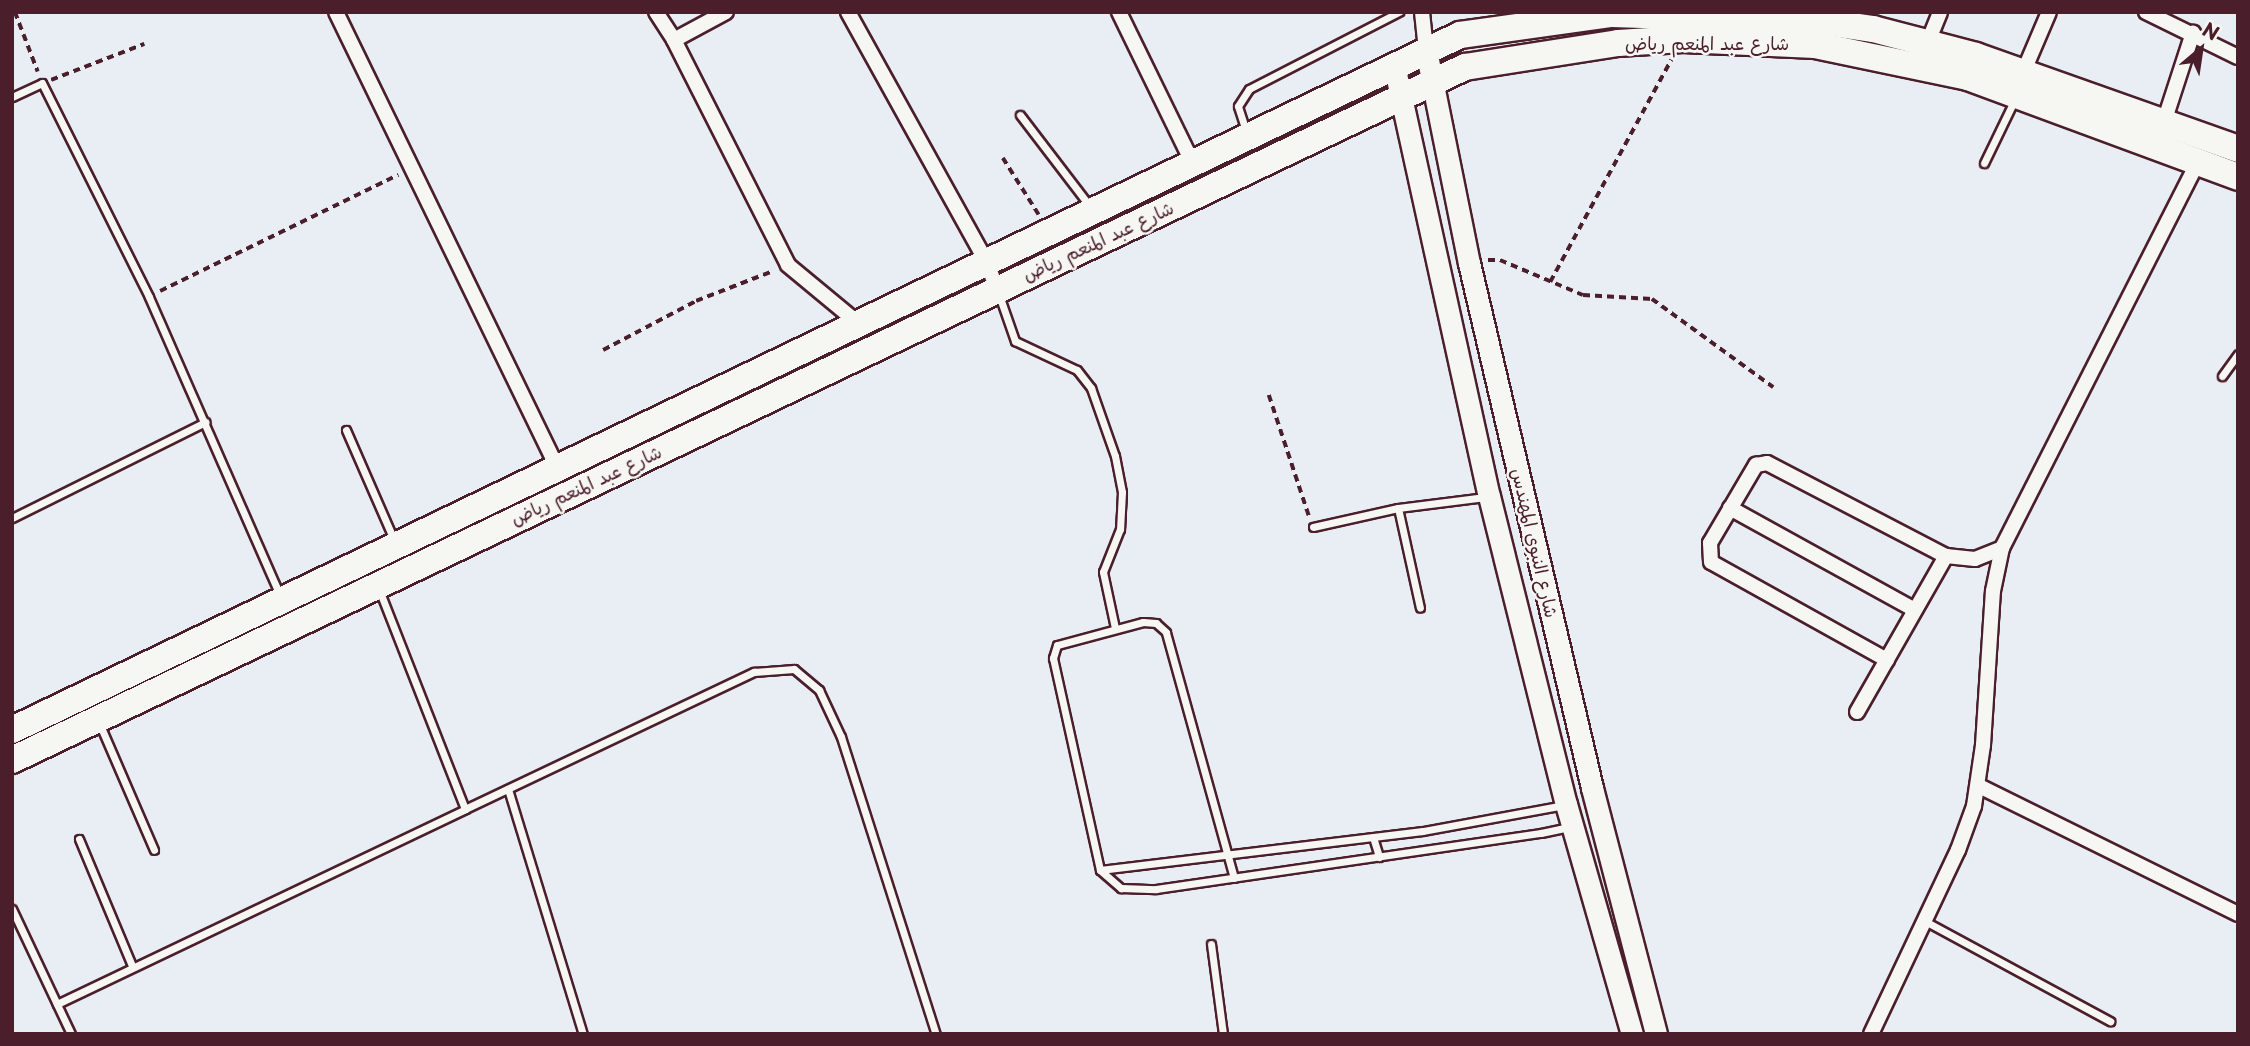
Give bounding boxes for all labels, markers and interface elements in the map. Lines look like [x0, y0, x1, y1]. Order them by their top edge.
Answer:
north arrow [2166, 14, 2236, 84]
text: N [2198, 15, 2225, 47]
street label: شارع عبد المنعم رياض [1625, 32, 1789, 54]
street label: شارع عبد المنعم رياض [1019, 197, 1177, 285]
street label: شارع عبد المنعم رياض [507, 441, 665, 529]
street label: شارع النبوى المهندس [1507, 466, 1563, 620]

